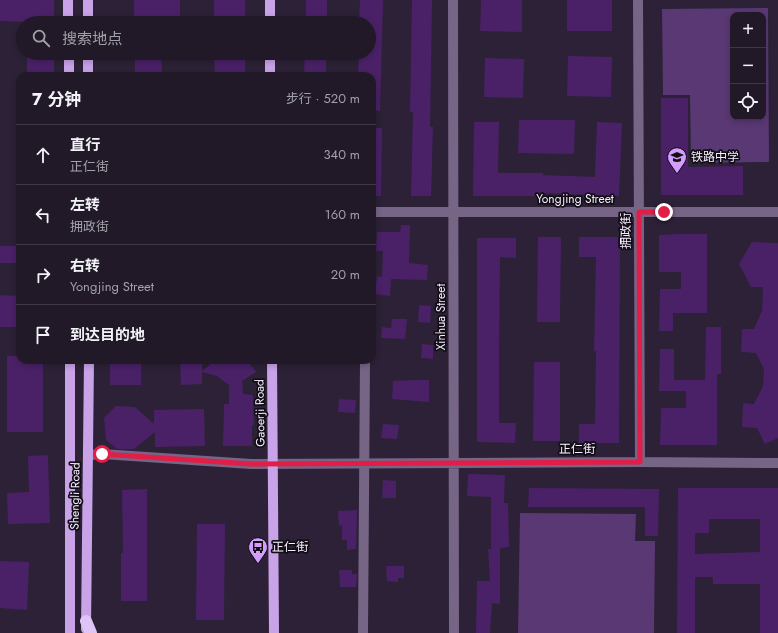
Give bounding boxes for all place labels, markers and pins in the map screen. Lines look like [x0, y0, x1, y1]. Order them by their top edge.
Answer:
school or university icon: 铁路中学 [666, 146, 688, 174]
place label: 铁路中学 [691, 148, 739, 166]
bus stop icon: 正仁街 [247, 536, 269, 564]
place label: 正仁街 [272, 538, 308, 556]

